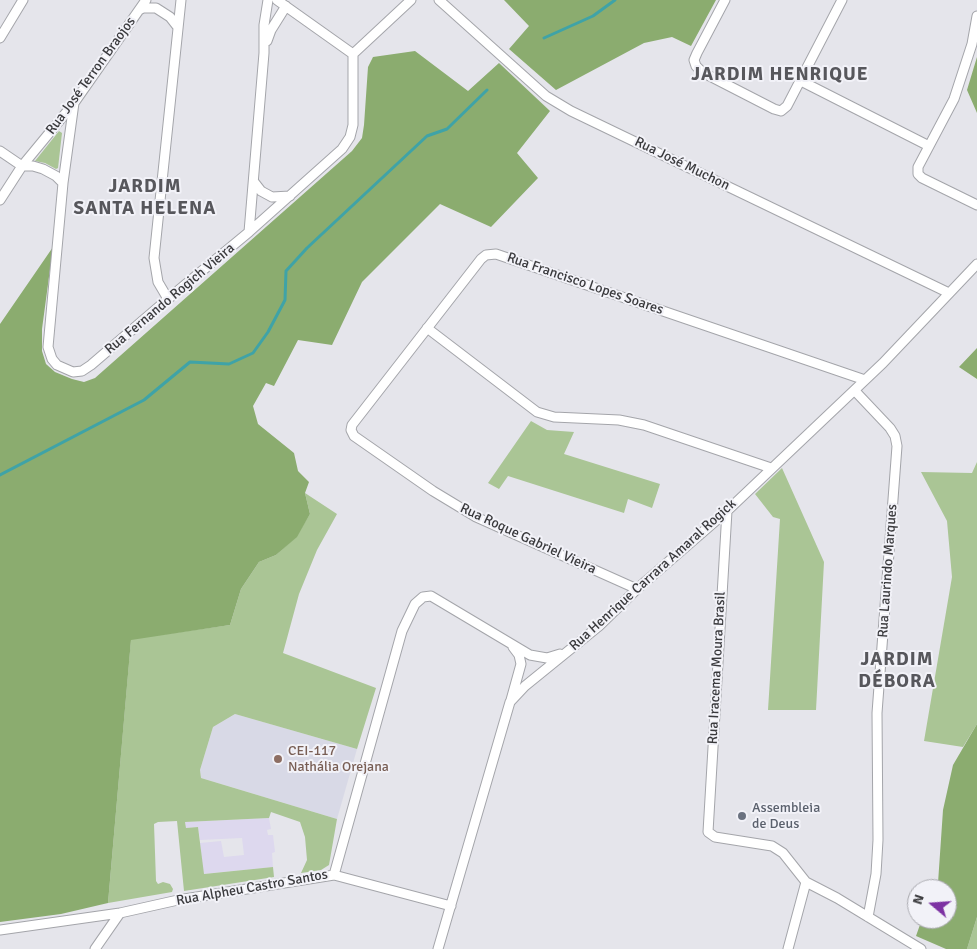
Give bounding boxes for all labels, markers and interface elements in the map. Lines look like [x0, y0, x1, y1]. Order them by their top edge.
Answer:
street label: Rua José Terron Braojos [43, 14, 139, 138]
district label: JARDIM HENRIQUE [689, 64, 871, 86]
street label: Rua José Muchon [632, 134, 732, 194]
district label: JARDIM SANTA HELENA [72, 176, 218, 220]
street label: Rua Fernando Rogich Vieira [102, 240, 238, 358]
street label: Rua Francisco Lopes Soares [505, 249, 665, 319]
street label: Rua Henrique Carrara Amaral Rogick [566, 496, 740, 654]
street label: Rua Roque Gabriel Vieira [457, 500, 599, 578]
street label: Rua Laurindo Marques [875, 504, 901, 638]
street label: Rua Iracema Moura Brasil [705, 591, 729, 745]
district label: JARDIM DÉBORA [857, 649, 937, 693]
place label: CEI-117 Nathália Orejana [288, 743, 389, 776]
marker: CEI-117 Nathália Orejana [272, 753, 284, 765]
place label: Assembleia de Deus [752, 800, 820, 832]
marker: Assembleia de Deus [736, 810, 748, 822]
street label: Rua Alpheu Castro Santos [175, 866, 329, 910]
north arrow [907, 879, 957, 929]
text: N [909, 892, 928, 907]

